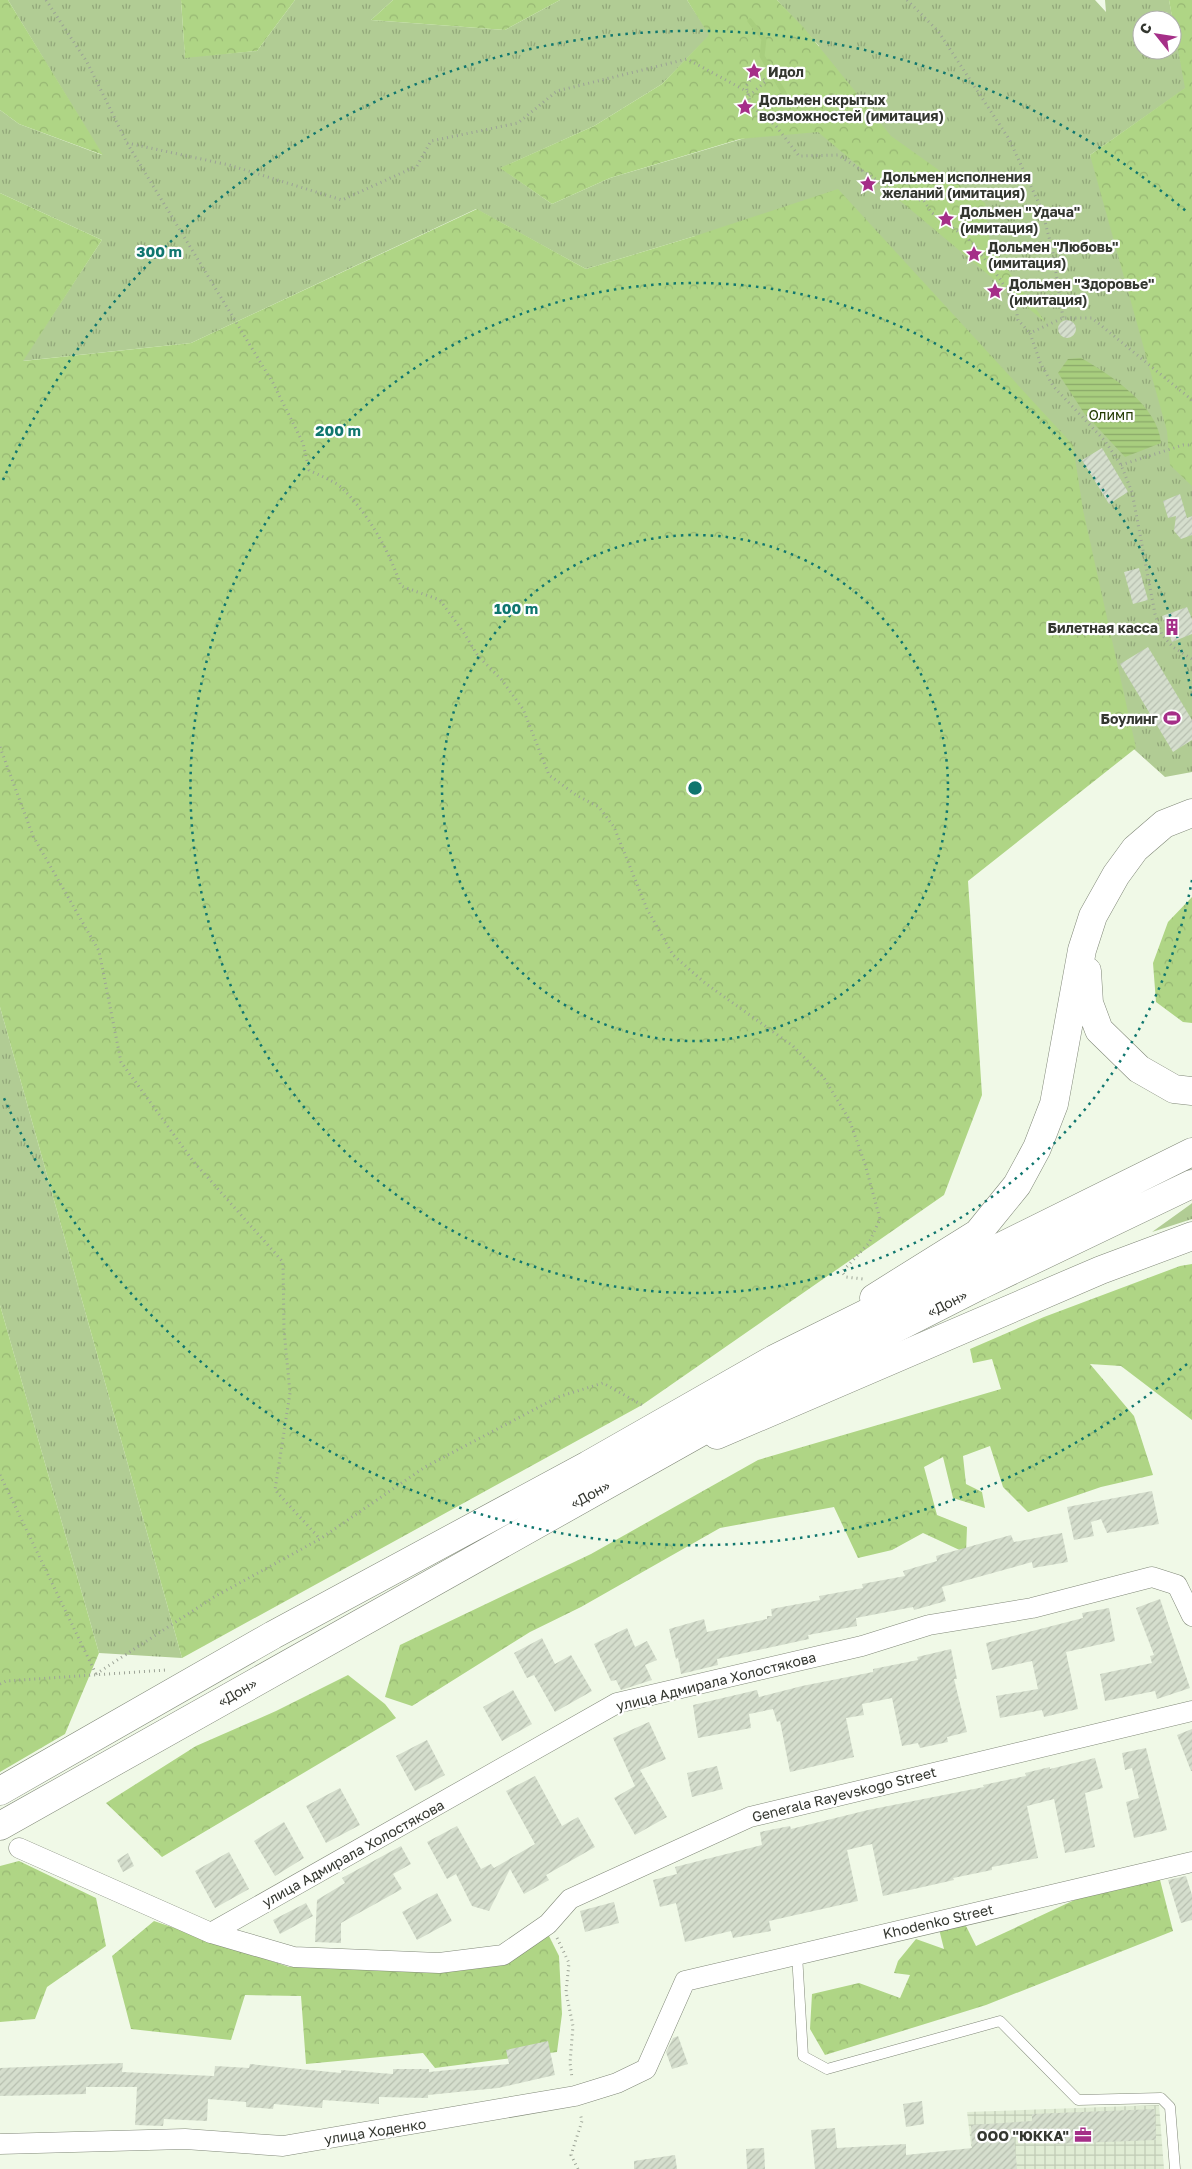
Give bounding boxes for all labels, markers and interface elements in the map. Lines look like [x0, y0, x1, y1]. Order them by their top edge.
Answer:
north arrow [1132, 10, 1182, 60]
text: С [1135, 20, 1155, 37]
place icon: Идол [744, 61, 764, 81]
place label: Идол [768, 63, 804, 80]
place label: Дольмен скрытых возможностей (имитация) [759, 91, 944, 124]
place icon: Дольмен скрытых возможностей (имитация) [735, 97, 755, 117]
place label: Дольмен исполнения желаний (имитация) [882, 168, 1031, 201]
place icon: Дольмен исполнения желаний (имитация) [858, 174, 878, 194]
place label: Дольмен "Удача" (имитация) [960, 203, 1080, 236]
place icon: Дольмен "Удача" (имитация) [936, 209, 956, 229]
place label: Дольмен "Любовь" (имитация) [988, 238, 1118, 271]
text: 300 m [136, 242, 182, 260]
place icon: Дольмен "Любовь" (имитация) [964, 244, 984, 264]
place label: Дольмен "Здоровье" (имитация) [1009, 275, 1155, 308]
place icon: Дольмен "Здоровье" (имитация) [985, 281, 1005, 301]
park label: Олимп [1088, 406, 1134, 423]
text: 200 m [315, 421, 361, 439]
text: 100 m [494, 599, 538, 617]
building icon: Билетная касса [1162, 617, 1182, 637]
place label: Билетная касса [1048, 619, 1158, 636]
sports icon: Боулинг [1162, 708, 1182, 728]
place label: Боулинг [1100, 710, 1159, 727]
centre of rings [686, 779, 704, 797]
street label: «Дон» [924, 1286, 970, 1320]
street label: «Дон» [567, 1476, 613, 1512]
street label: улица Адмирала Холостякова [614, 1648, 818, 1714]
street label: «Дон» [214, 1674, 260, 1710]
street label: Generala Rayevskogo Street [750, 1763, 938, 1825]
street label: улица Адмирала Холостякова [259, 1796, 447, 1910]
street label: Khodenko Street [881, 1900, 995, 1942]
street label: улица Ходенко [323, 2115, 427, 2147]
office icon: ООО "ЮККА" [1073, 2125, 1093, 2145]
place label: ООО "ЮККА" [977, 2127, 1069, 2144]

